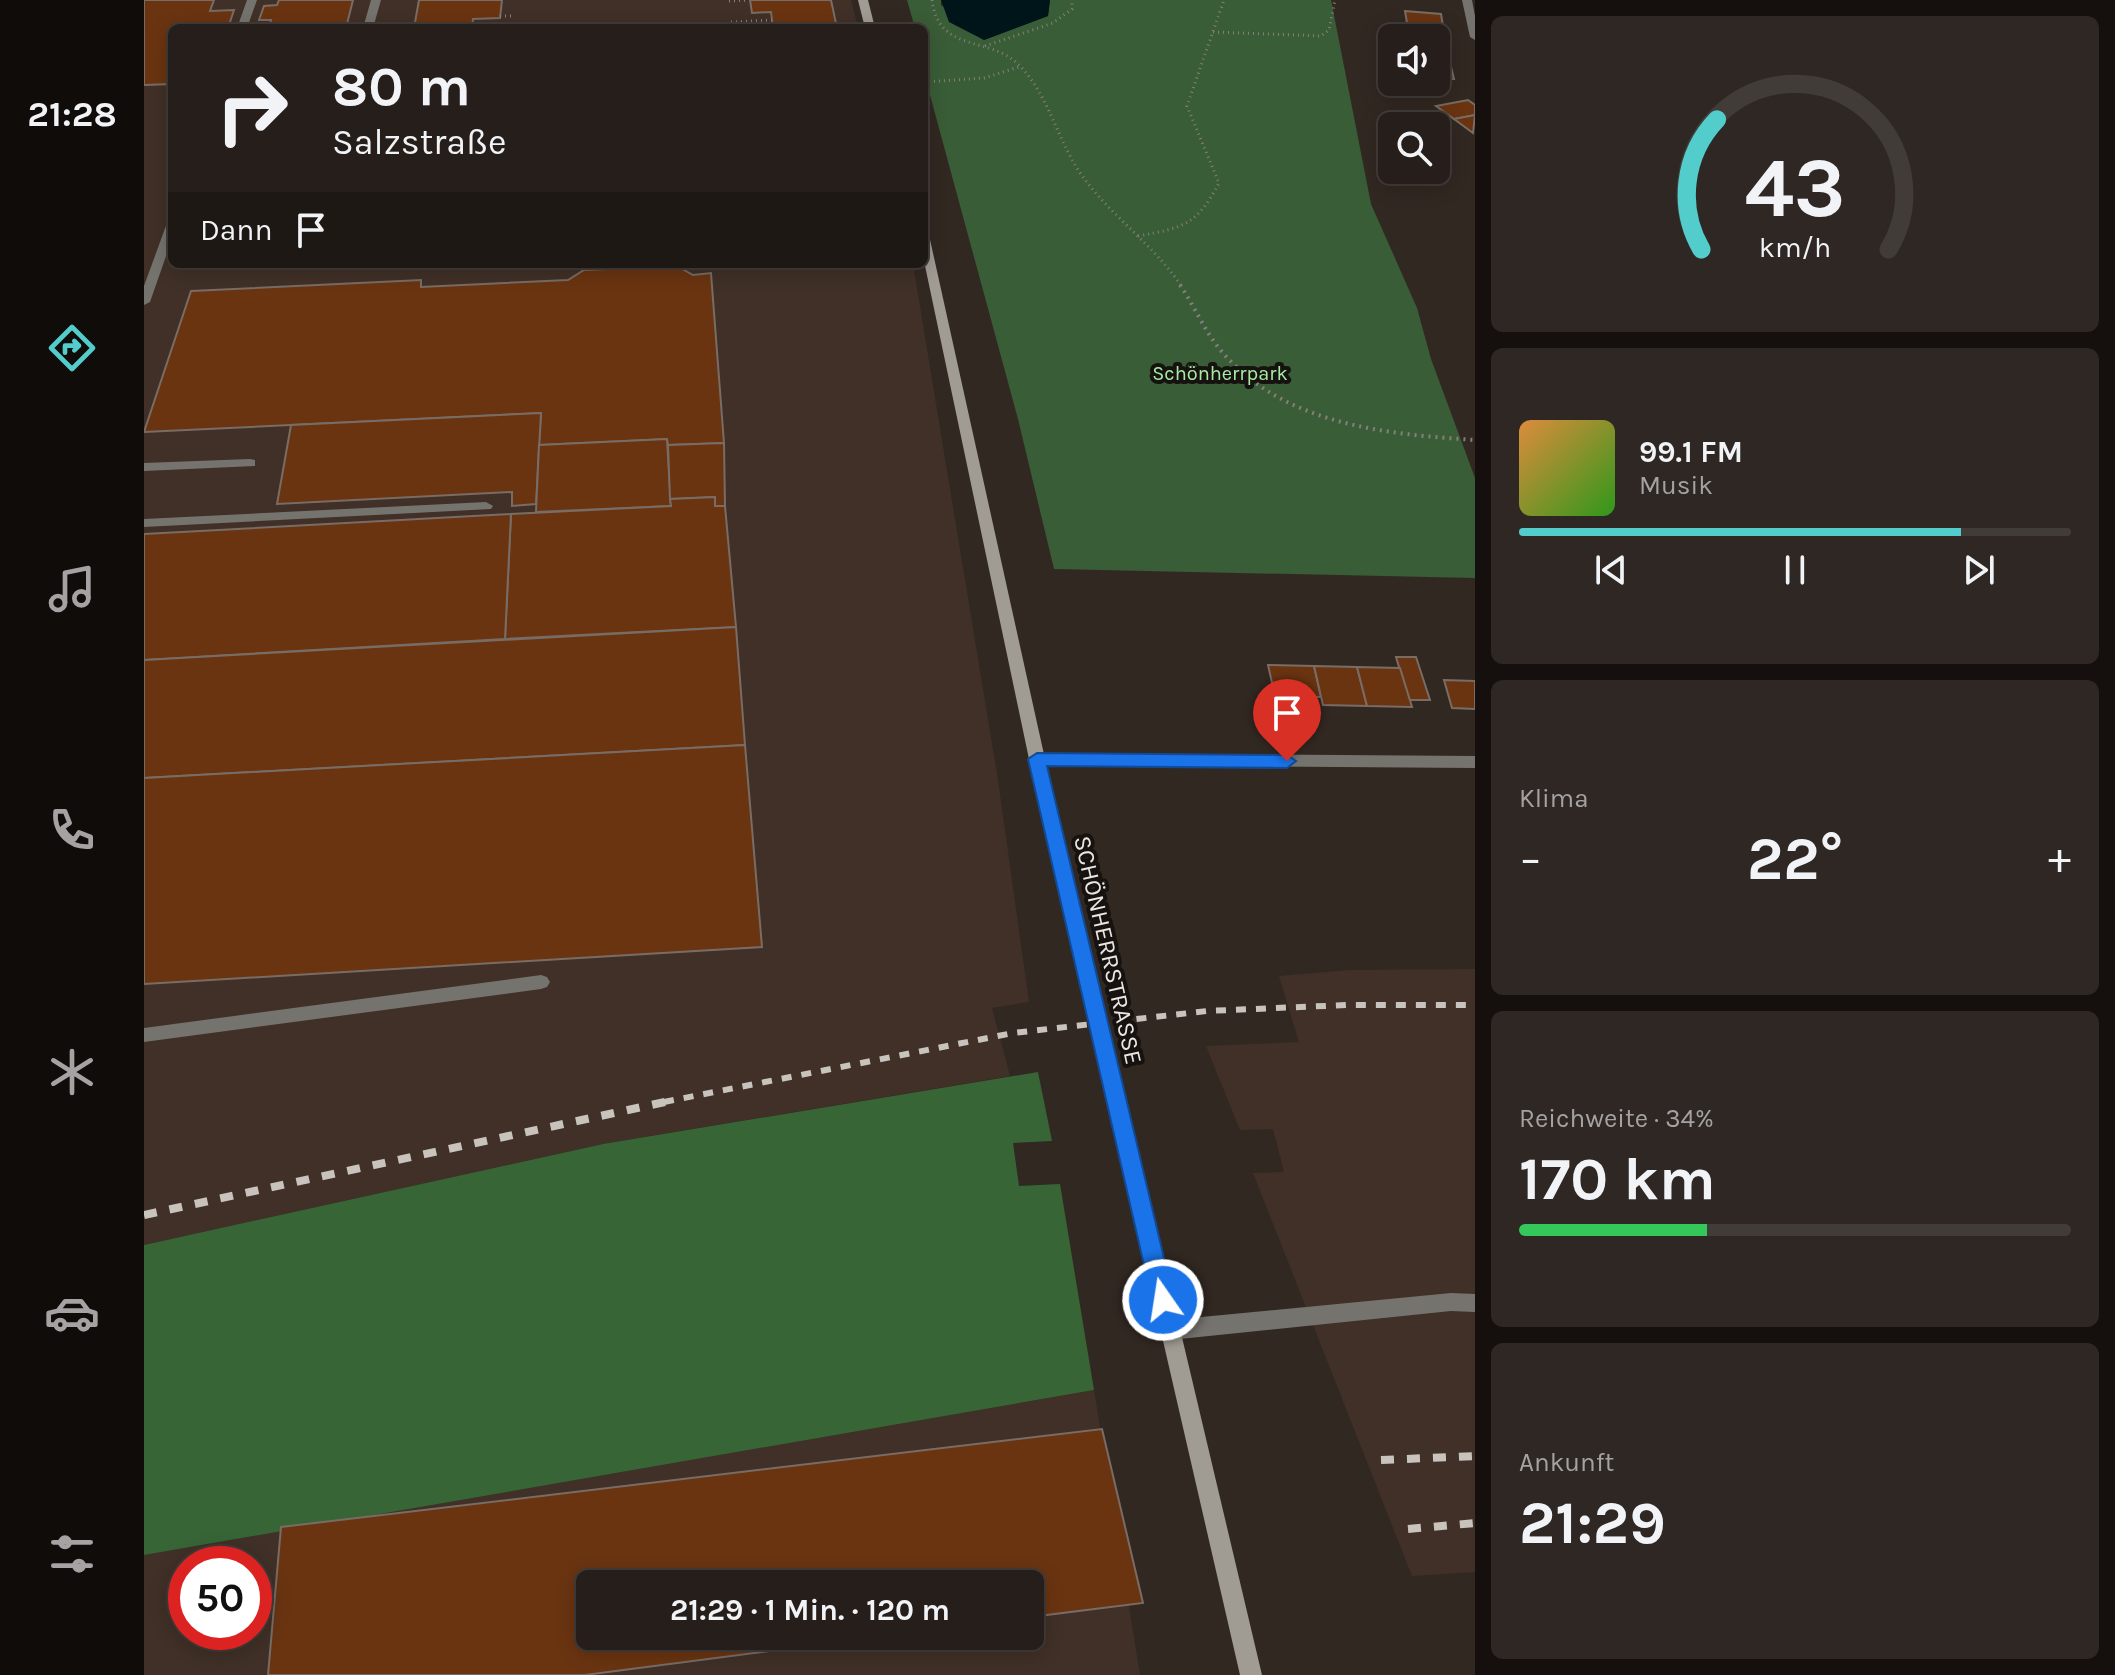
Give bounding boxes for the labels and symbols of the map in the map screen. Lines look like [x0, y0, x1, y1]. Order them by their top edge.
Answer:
park label: Schönherrpark [1152, 362, 1288, 385]
pin [1253, 679, 1321, 761]
street label: SCHÖNHERRSTRASSE [1068, 833, 1148, 1067]
position arrow [1121, 1258, 1205, 1342]
speed limit sign: 50 [168, 1546, 272, 1650]

